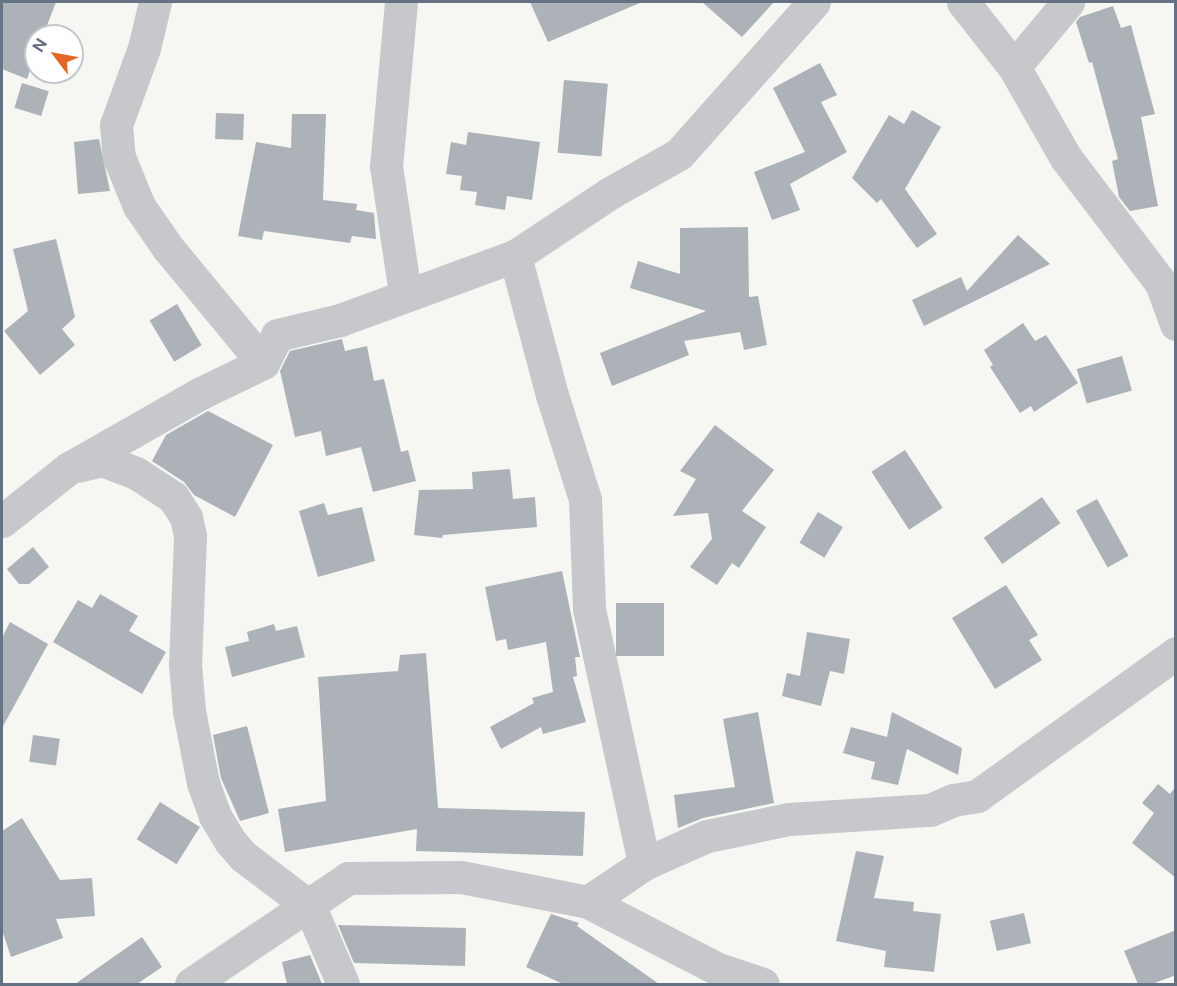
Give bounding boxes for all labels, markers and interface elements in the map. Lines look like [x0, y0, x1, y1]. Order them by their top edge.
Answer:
north arrow [24, 24, 84, 84]
text: N [29, 35, 51, 56]

